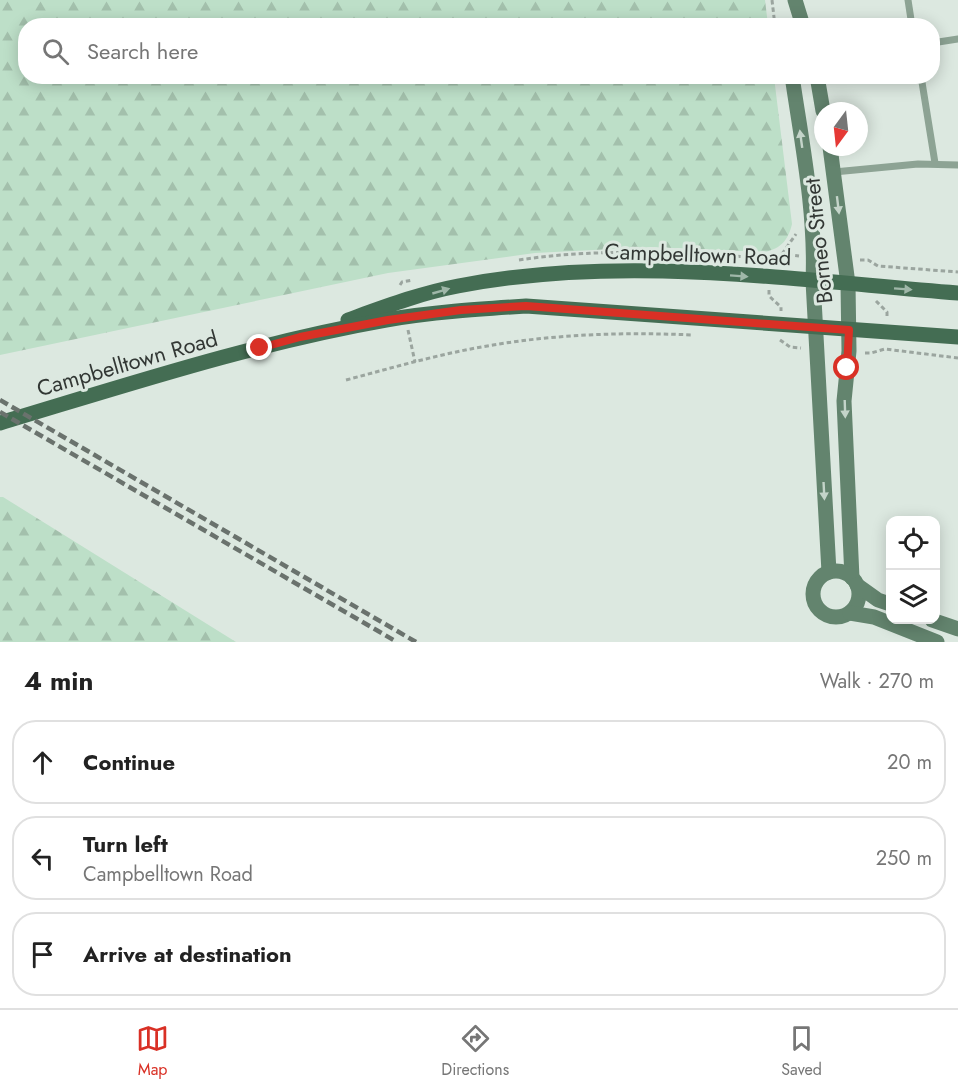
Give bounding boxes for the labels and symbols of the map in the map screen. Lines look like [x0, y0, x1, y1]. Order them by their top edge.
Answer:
north arrow [814, 102, 868, 156]
one-way arrow [796, 130, 805, 149]
street label: Borneo Street [795, 176, 840, 305]
one-way arrow [834, 195, 843, 214]
street label: Campbelltown Road [604, 235, 792, 273]
one-way arrow [729, 271, 748, 280]
one-way arrow [894, 284, 913, 293]
one-way arrow [432, 286, 450, 295]
street label: Campbelltown Road [33, 322, 221, 404]
route end [246, 334, 272, 360]
route start [833, 354, 859, 380]
one-way arrow [840, 400, 849, 419]
one-way arrow [820, 481, 829, 500]

